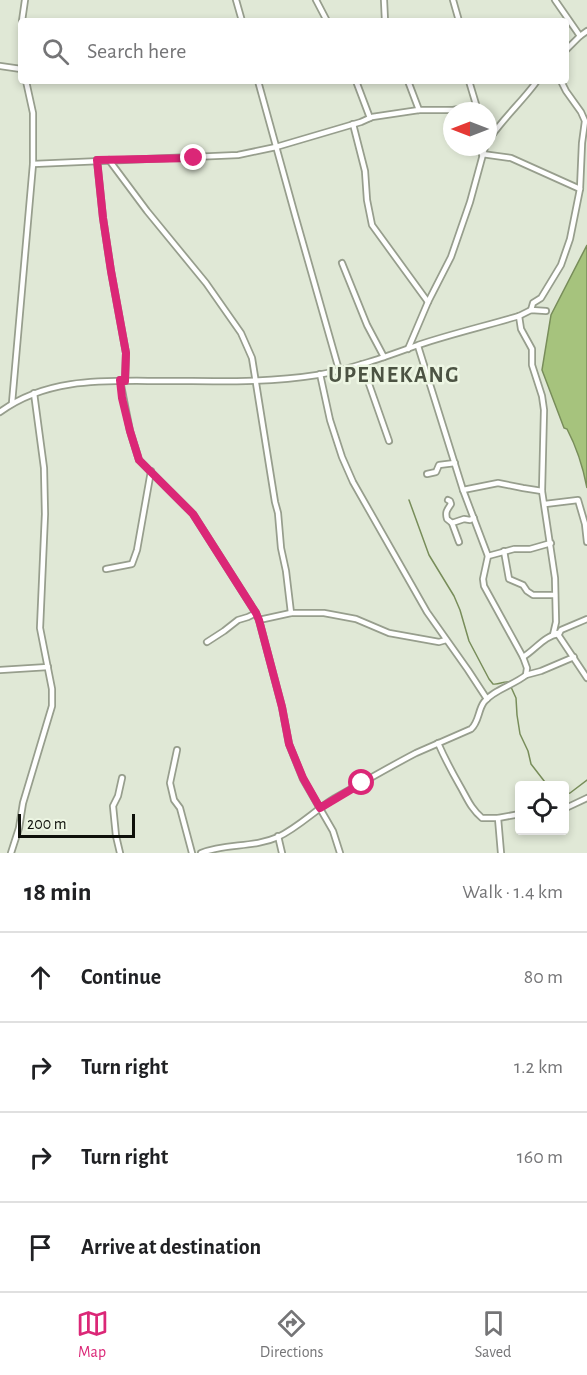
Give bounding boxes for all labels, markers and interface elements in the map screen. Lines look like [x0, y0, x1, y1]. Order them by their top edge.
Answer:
search box [18, 18, 569, 84]
icon: search [39, 35, 72, 68]
text: Search here [87, 40, 186, 62]
north arrow [443, 102, 497, 156]
route end [180, 144, 206, 170]
district label: UPENEKANG [328, 364, 460, 386]
route start [348, 769, 374, 795]
map controls [515, 781, 569, 835]
button: locate [515, 781, 569, 835]
scale bar [18, 811, 135, 838]
text: 200 m [27, 816, 67, 832]
text: 18 min [24, 879, 92, 905]
text: Walk · 1.4 km [462, 882, 563, 902]
icon: ahead [24, 961, 57, 994]
text: Continue [81, 966, 161, 988]
text: 80 m [524, 967, 563, 987]
icon: right [24, 1051, 57, 1084]
text: Turn right [81, 1056, 168, 1078]
text: 1.2 km [514, 1057, 563, 1077]
icon: right [24, 1141, 57, 1174]
text: Turn right [81, 1146, 168, 1168]
text: 160 m [517, 1147, 563, 1167]
icon: arrive [24, 1231, 57, 1264]
text: Arrive at destination [81, 1236, 261, 1258]
tab: Map [76, 1307, 109, 1362]
tab: Directions [260, 1307, 324, 1362]
tab: Saved [475, 1307, 511, 1362]

